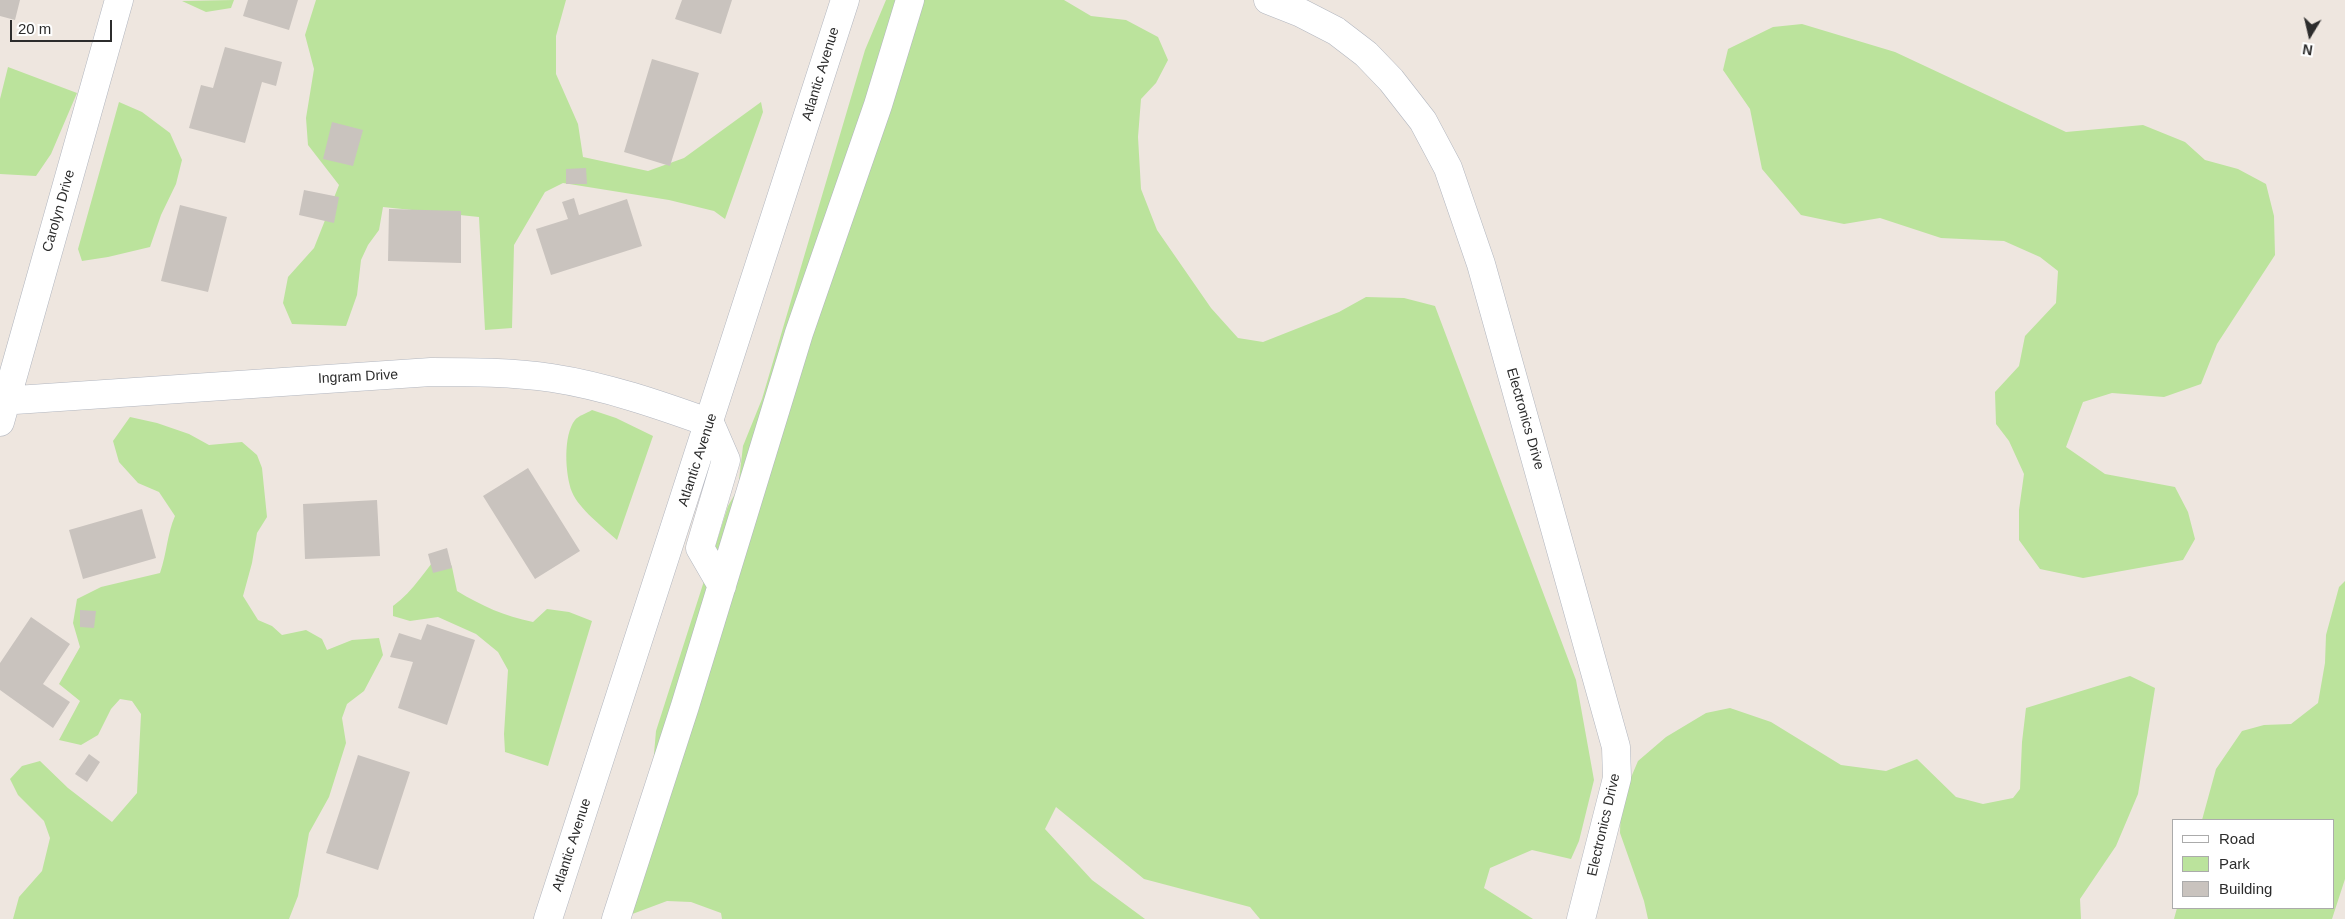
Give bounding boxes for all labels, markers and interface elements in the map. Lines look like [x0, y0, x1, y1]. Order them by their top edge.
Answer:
scale bar [12, 10, 115, 42]
north arrow [2285, 10, 2335, 60]
text: 20 m [18, 20, 51, 37]
street label: Atlantic Avenue [799, 25, 843, 123]
text: N [2301, 41, 2314, 59]
street label: Carolyn Drive [39, 168, 79, 254]
street label: Electronics Drive [1502, 366, 1548, 472]
street label: Ingram Drive [318, 367, 398, 387]
street label: Atlantic Avenue [675, 411, 721, 509]
street label: Electronics Drive [1584, 772, 1624, 878]
street label: Atlantic Avenue [549, 796, 595, 894]
legend [2172, 819, 2335, 909]
text: Road [2219, 830, 2255, 847]
text: Park [2219, 855, 2250, 872]
text: Building [2219, 880, 2272, 897]

